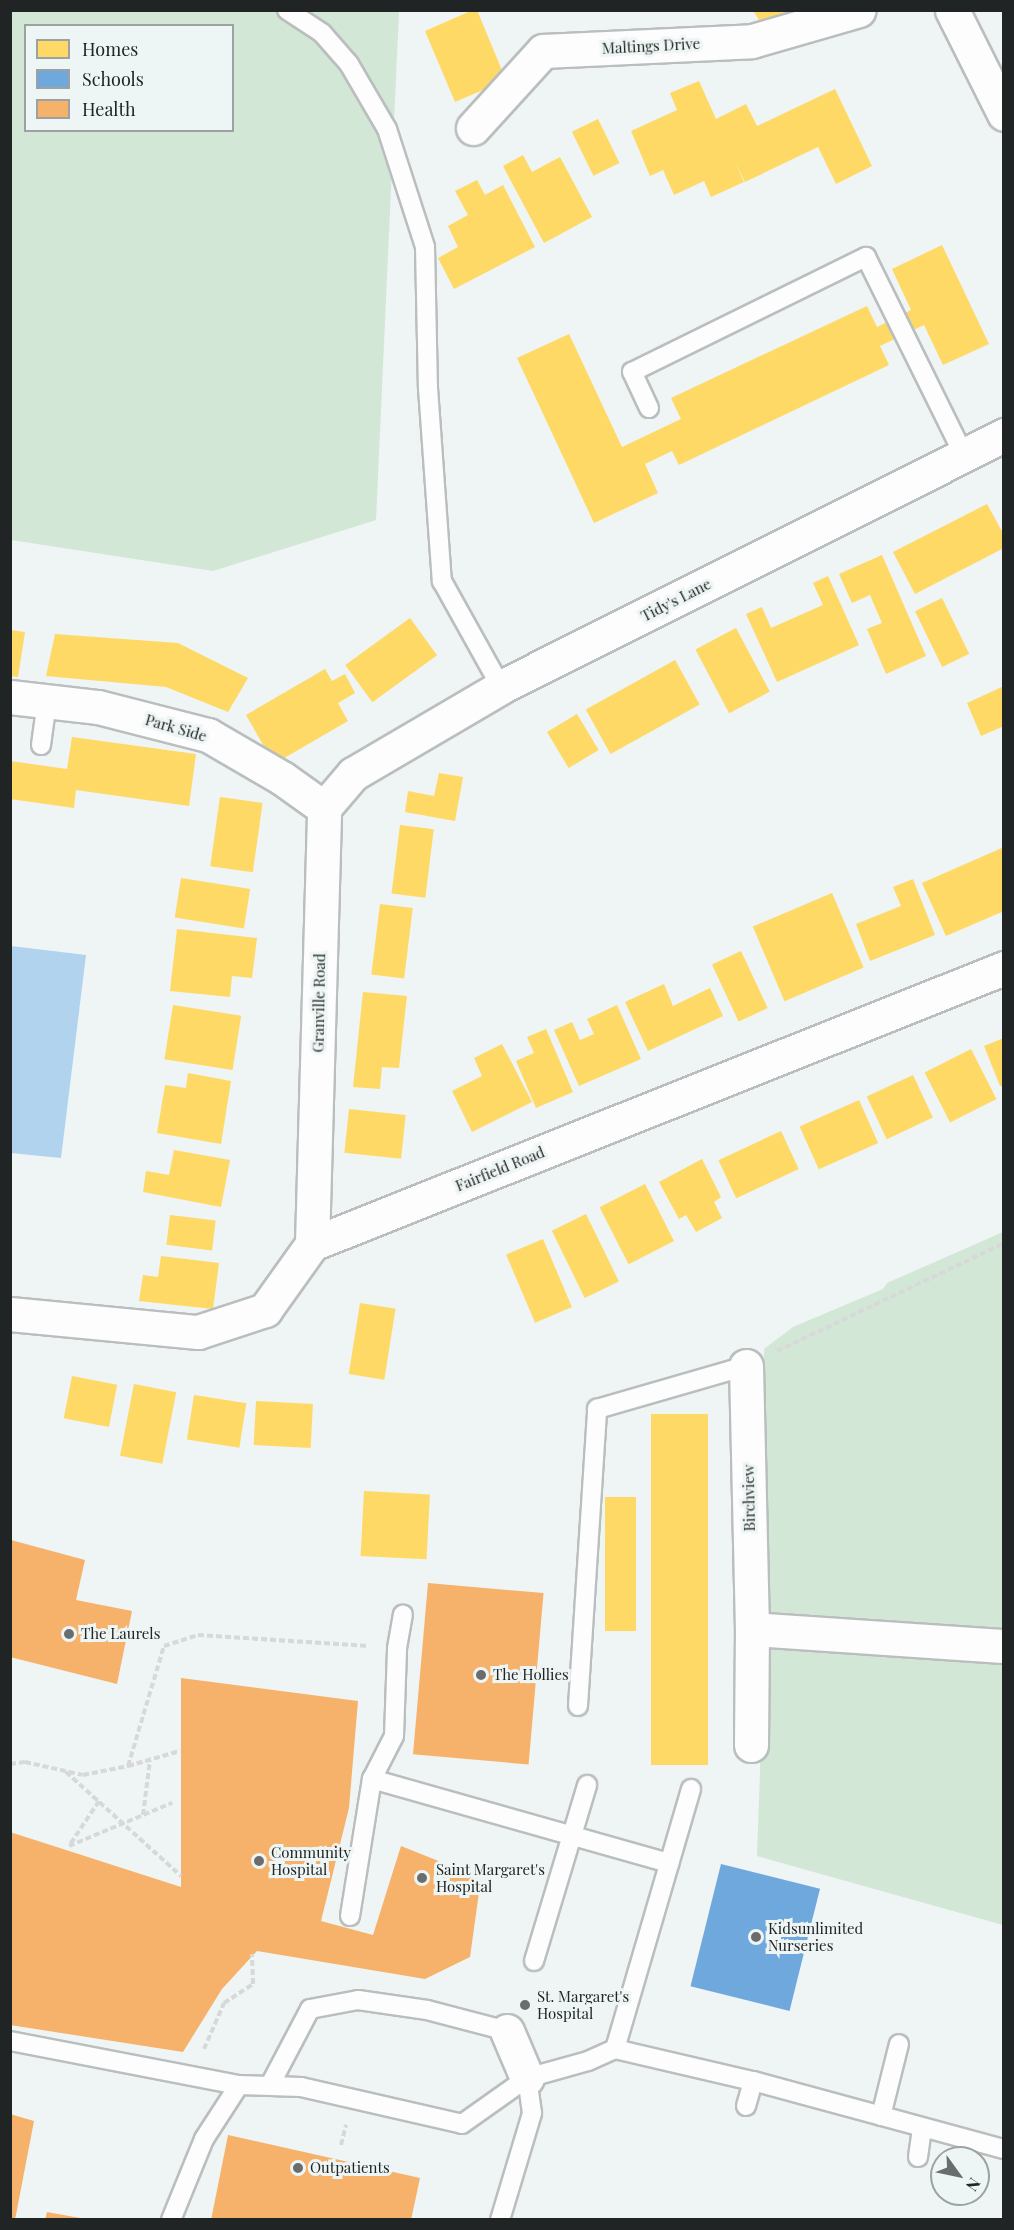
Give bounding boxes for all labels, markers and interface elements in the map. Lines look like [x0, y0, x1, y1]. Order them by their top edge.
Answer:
legend [24, 24, 234, 132]
street label: Maltings Drive [601, 34, 701, 58]
text: Homes [82, 37, 138, 61]
text: Schools [82, 67, 144, 91]
text: Health [82, 97, 135, 121]
street label: Tidy's Lane [638, 575, 714, 625]
street label: Park Side [143, 711, 209, 745]
street label: Granville Road [309, 953, 329, 1053]
street label: Fairfield Road [453, 1143, 547, 1195]
street label: Birchview [739, 1464, 759, 1532]
place label: The Laurels [81, 1625, 160, 1643]
marker: The Laurels [62, 1627, 76, 1641]
place label: The Hollies [493, 1666, 569, 1684]
marker: The Hollies [474, 1668, 488, 1682]
place label: Community Hospital [271, 1843, 351, 1878]
marker: Community Hospital [252, 1854, 266, 1868]
place label: Saint Margaret's Hospital [436, 1860, 545, 1895]
marker: Saint Margaret's Hospital [413, 1869, 431, 1887]
place label: Kidsunlimited Nurseries [768, 1919, 863, 1954]
marker: Kidsunlimited Nurseries [749, 1930, 763, 1944]
place label: St. Margaret's Hospital [537, 1987, 629, 2022]
marker: St. Margaret's Hospital [518, 1998, 532, 2012]
north arrow [930, 2146, 990, 2206]
place label: Outpatients [310, 2159, 390, 2177]
marker: Outpatients [291, 2161, 305, 2175]
text: N [962, 2174, 986, 2196]

